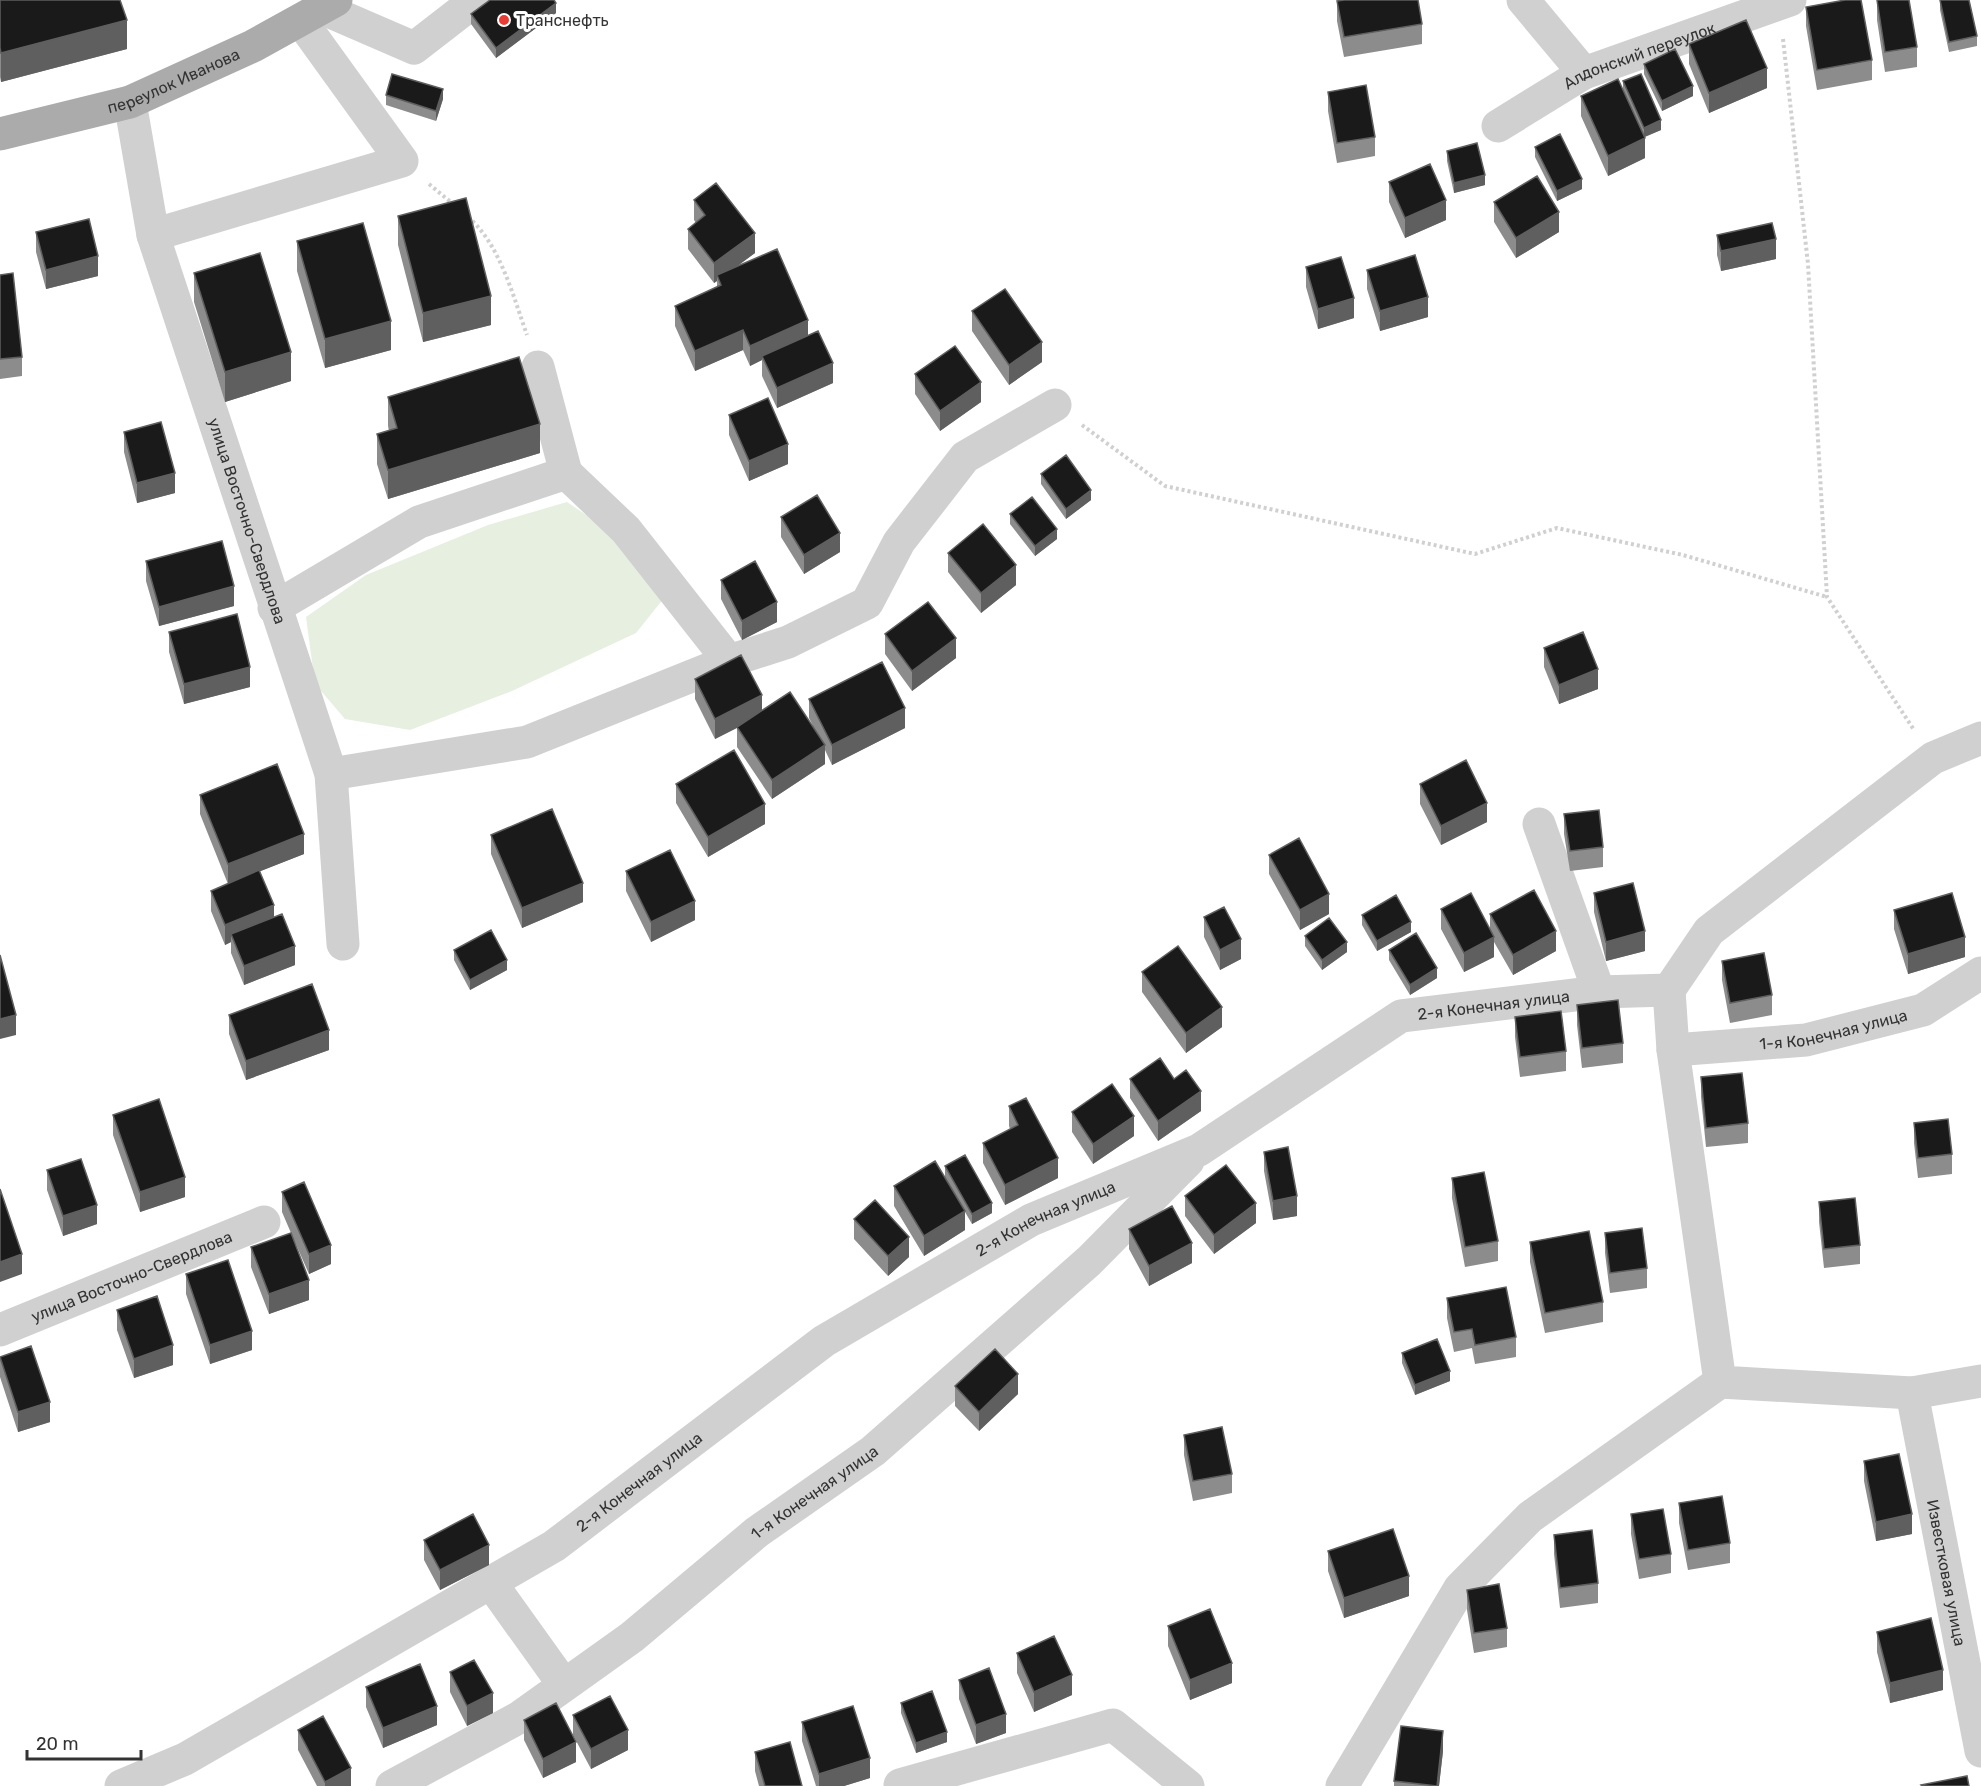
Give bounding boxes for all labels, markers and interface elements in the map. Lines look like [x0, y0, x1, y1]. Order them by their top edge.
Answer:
place label: Транснефть [516, 11, 609, 30]
marker: Транснефть [497, 13, 511, 27]
street label: Алдонский переулок [1560, 18, 1718, 93]
street label: переулок Иванова [105, 44, 243, 117]
street label: улица Восточно-Свердлова [205, 415, 290, 626]
street label: 2-я Конечная улица [1416, 986, 1571, 1023]
street label: 1-я Конечная улица [1759, 1005, 1909, 1053]
street label: 2-я Конечная улица [972, 1176, 1118, 1260]
street label: улица Восточно-Свердлова [28, 1227, 235, 1326]
street label: 2-я Конечная улица [572, 1428, 706, 1536]
street label: 1-я Конечная улица [746, 1441, 882, 1543]
street label: Известковая улица [1923, 1498, 1970, 1648]
scale bar [27, 1723, 141, 1761]
text: 20 m [36, 1733, 78, 1755]

